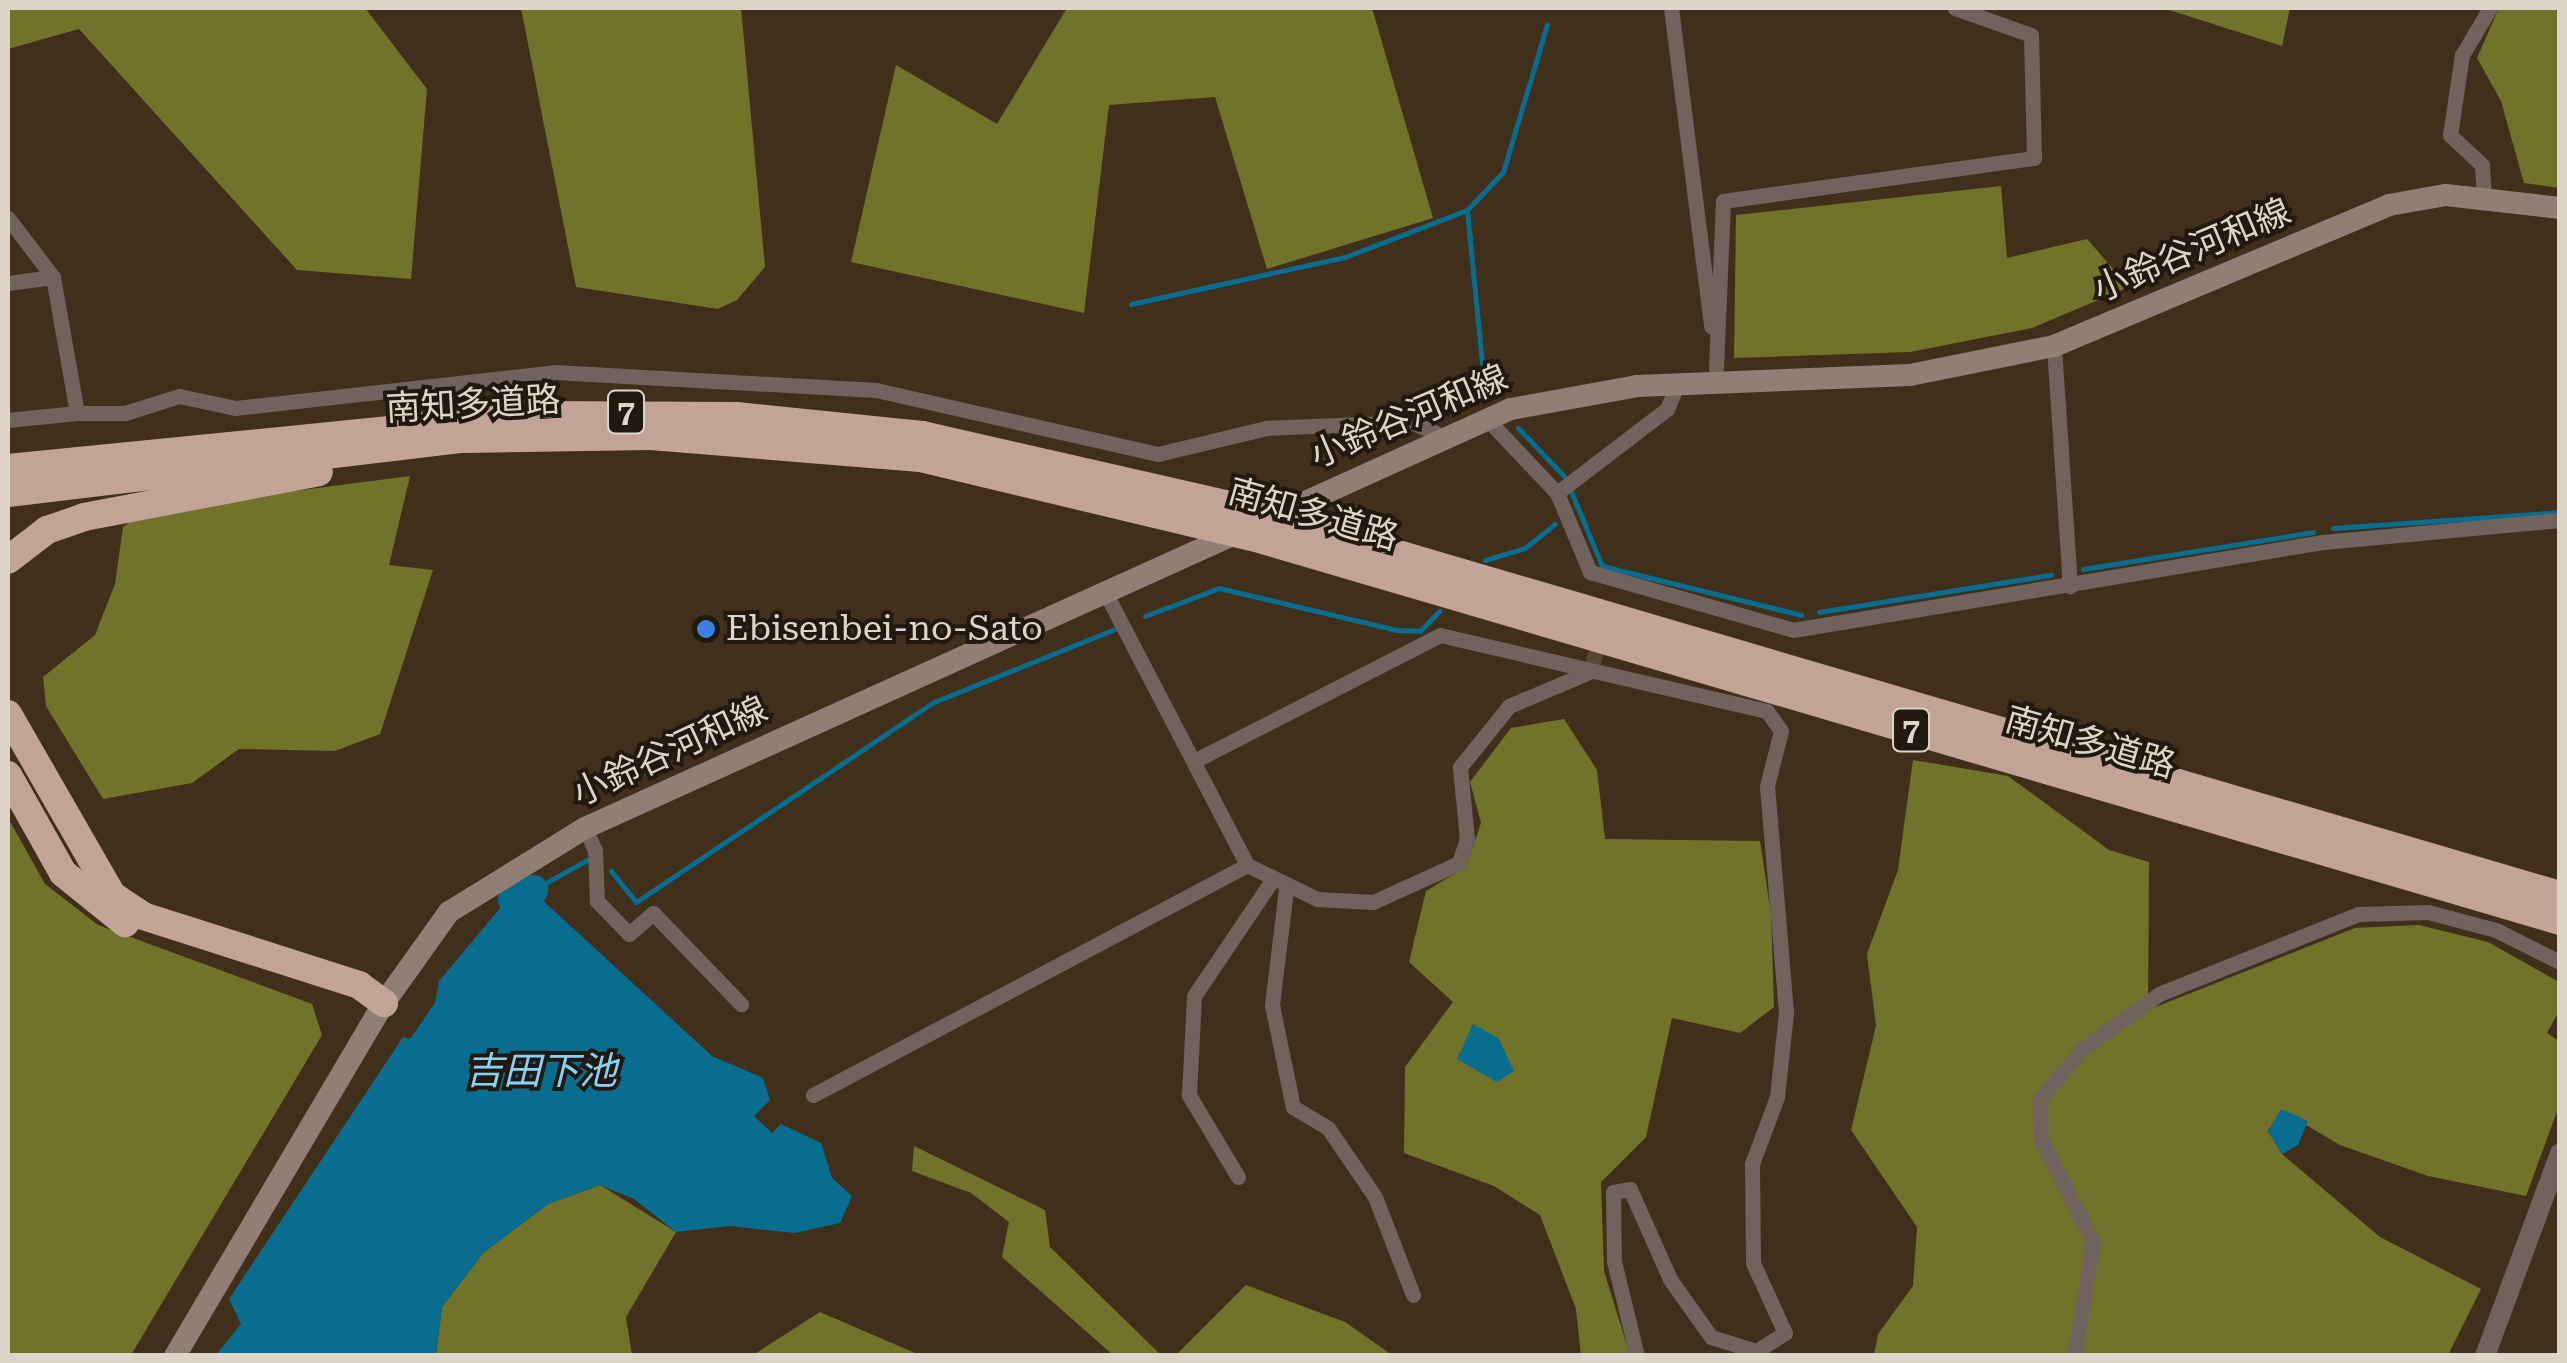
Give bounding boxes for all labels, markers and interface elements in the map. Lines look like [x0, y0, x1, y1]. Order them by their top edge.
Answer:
street label: 小鈴谷河和線 [2087, 191, 2297, 311]
street label: 小鈴谷河和線 [1304, 357, 1514, 477]
street label: 南知多道路 [385, 379, 561, 431]
road number: 7 [606, 385, 646, 439]
street label: 南知多道路 [1223, 471, 1403, 559]
place label: Ebisenbei-no-Sato [726, 608, 1043, 650]
marker: Ebisenbei-no-Sato [695, 618, 717, 640]
street label: 小鈴谷河和線 [566, 689, 774, 815]
street label: 南知多道路 [2000, 699, 2180, 787]
road number: 7 [1891, 703, 1931, 757]
water label: 吉田下池 [465, 1049, 617, 1095]

